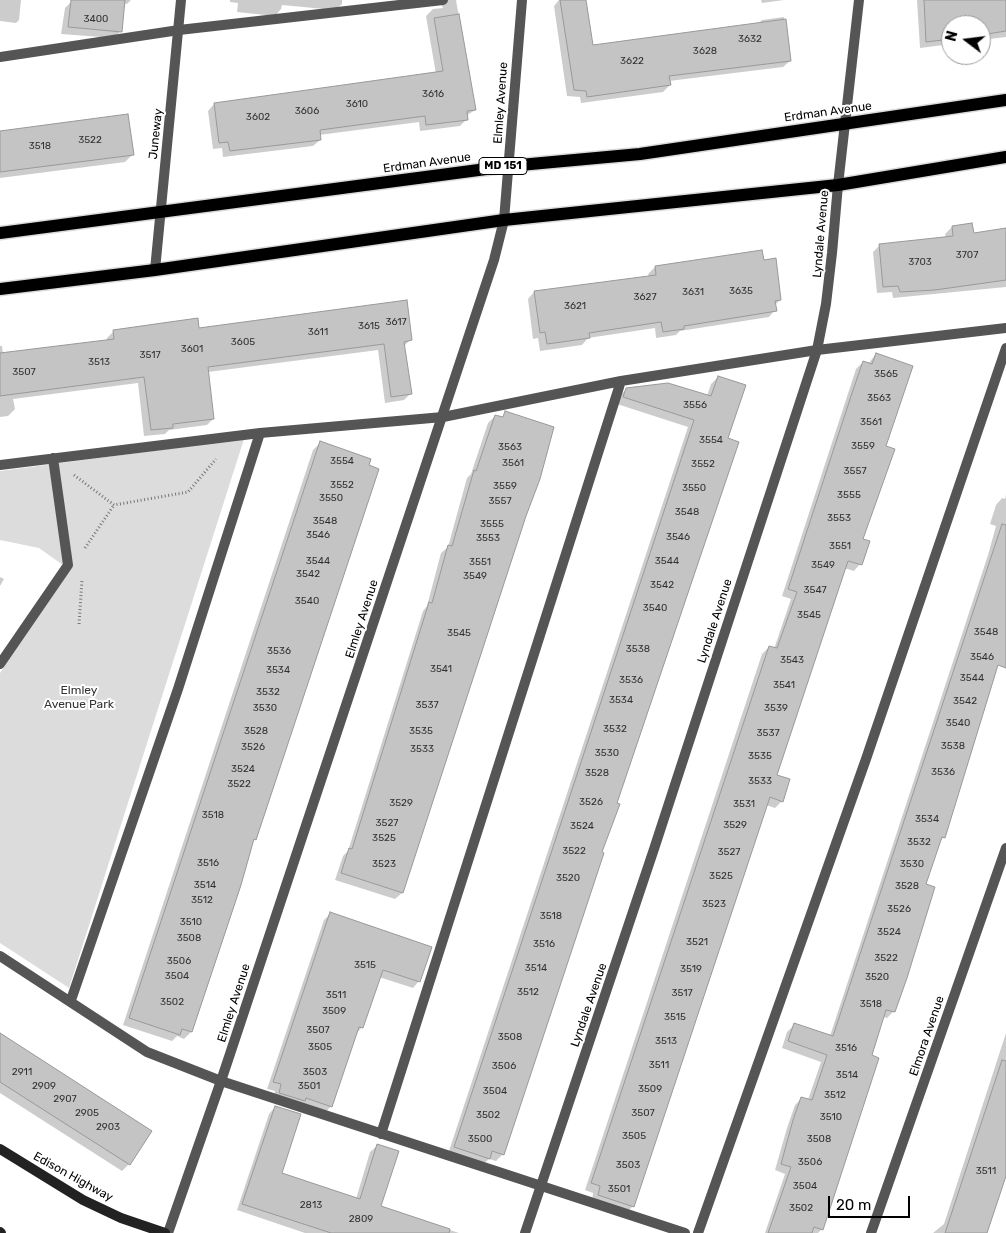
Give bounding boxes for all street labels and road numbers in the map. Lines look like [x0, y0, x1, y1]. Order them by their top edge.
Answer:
street label: Elmley Avenue [491, 62, 511, 144]
street label: Erdman Avenue [783, 99, 873, 125]
street label: Juneway [146, 108, 166, 160]
street label: Erdman Avenue [382, 150, 472, 176]
road number: MD 151 [479, 158, 527, 175]
street label: Lyndale Avenue [810, 190, 832, 278]
street label: Lyndale Avenue [695, 577, 735, 665]
street label: Elmley Avenue [343, 578, 381, 660]
street label: Lyndale Avenue [568, 961, 610, 1049]
street label: Elmley Avenue [215, 962, 253, 1044]
street label: Elmora Avenue [907, 994, 947, 1078]
street label: Edison Highway [31, 1149, 115, 1205]

